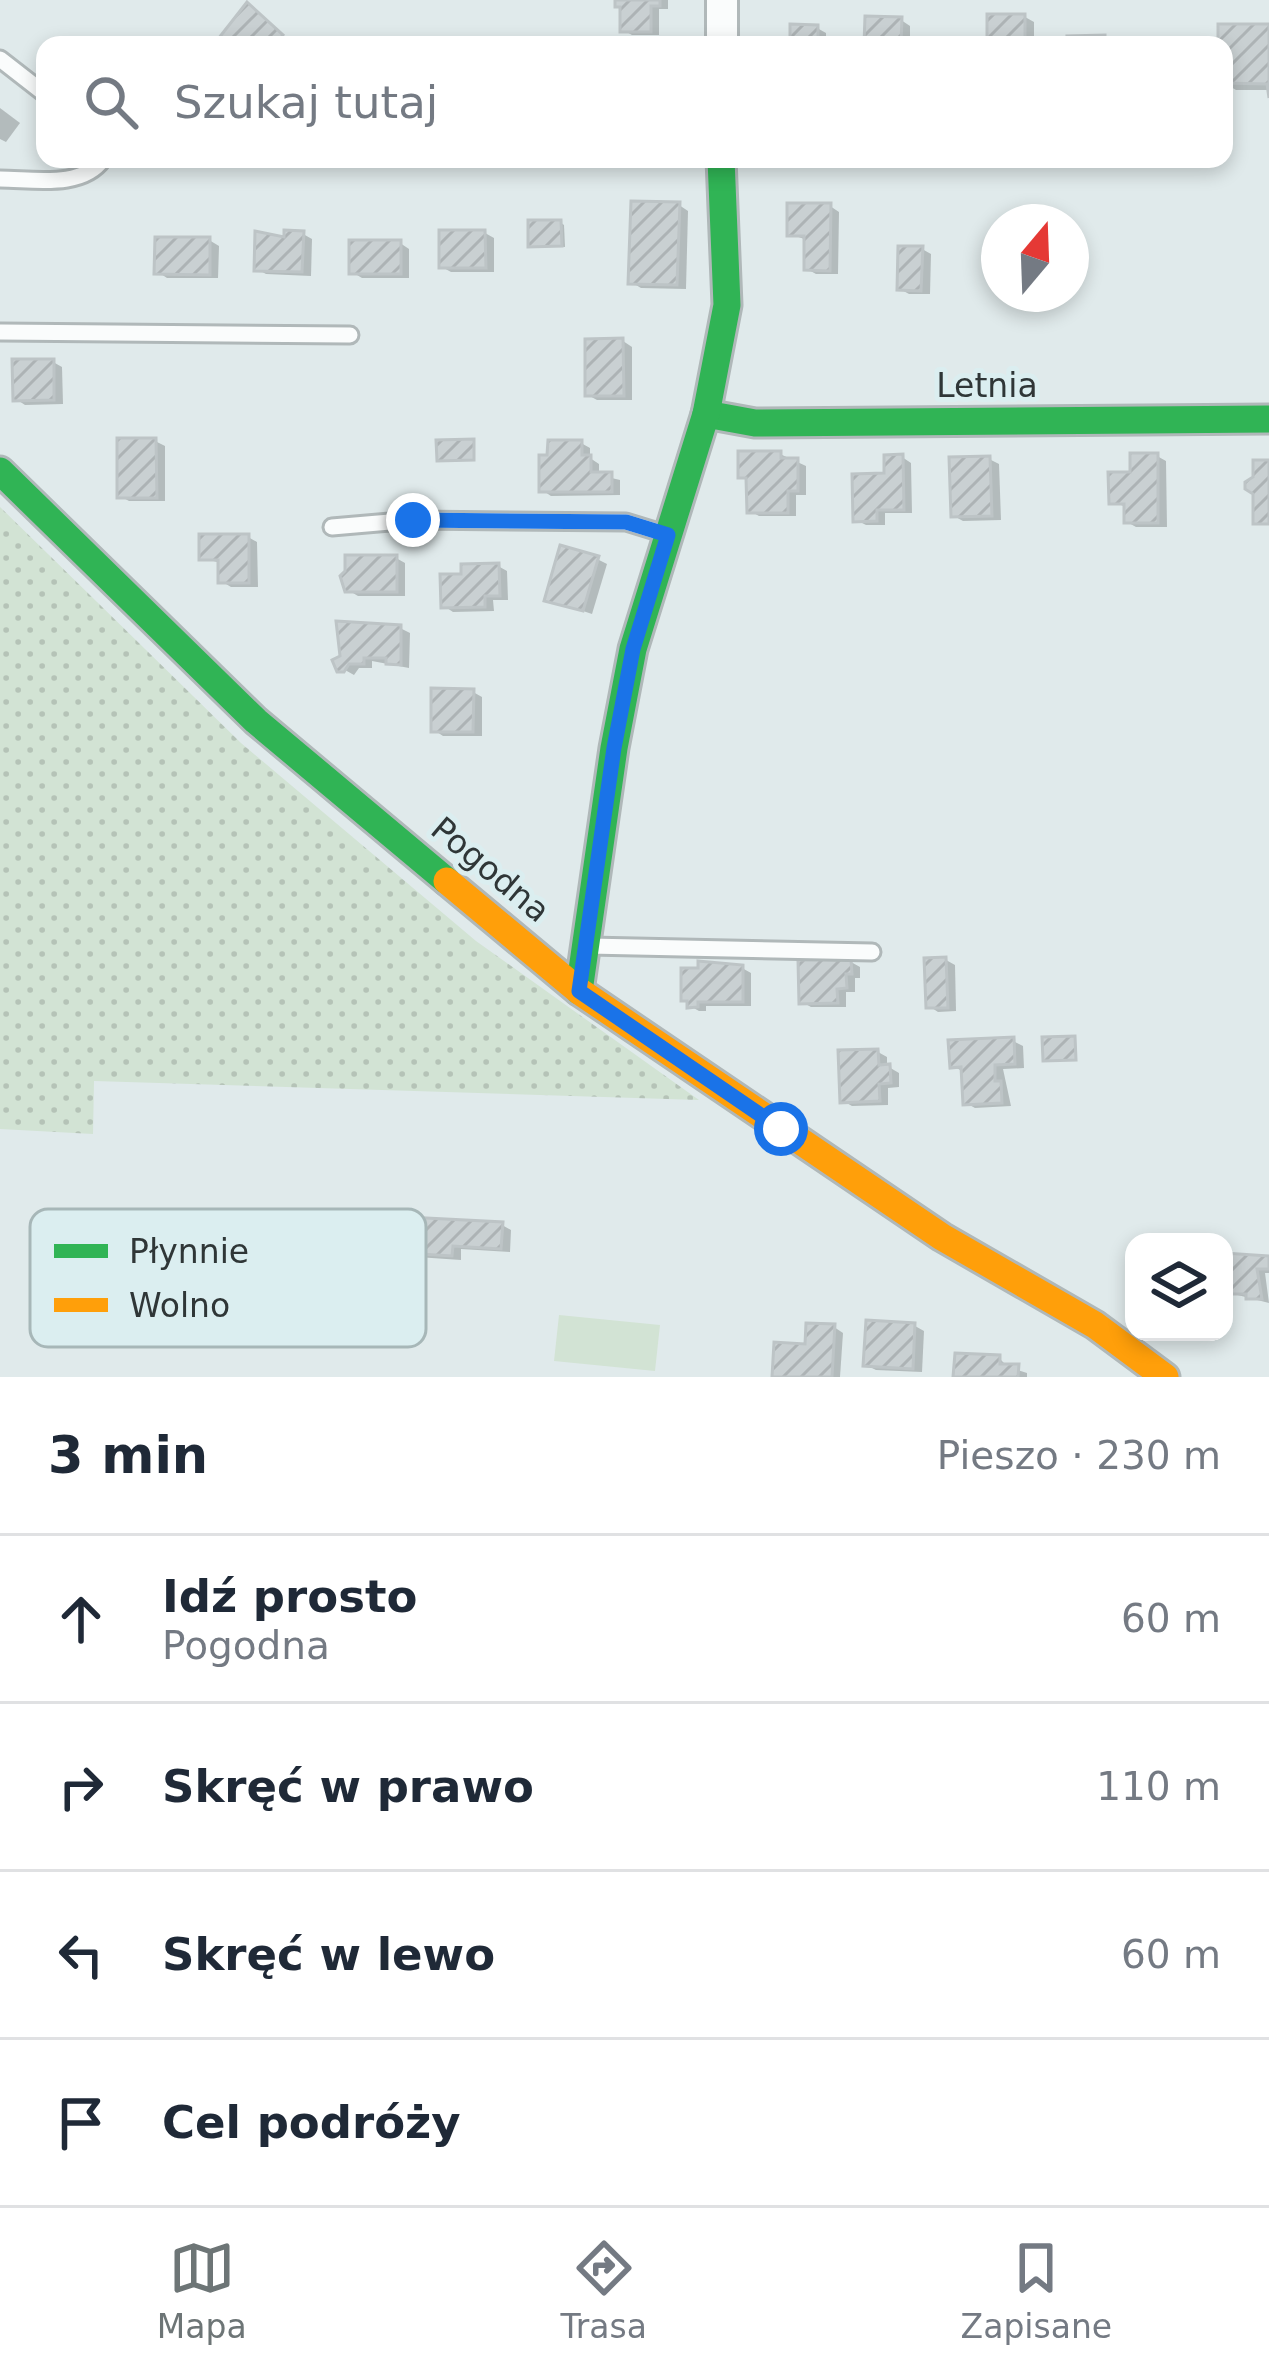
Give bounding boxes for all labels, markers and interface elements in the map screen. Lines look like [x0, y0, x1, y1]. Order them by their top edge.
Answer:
search box [36, 36, 1233, 168]
icon: search [78, 69, 144, 135]
text: Szukaj tutaj [174, 76, 438, 129]
north arrow [981, 204, 1089, 312]
street label: Letnia [936, 366, 1038, 405]
route end [386, 493, 440, 547]
street label: Pogodna [424, 809, 558, 930]
route start [754, 1102, 808, 1156]
legend [30, 1209, 426, 1347]
text: Płynnie [129, 1232, 249, 1271]
map controls [1125, 1233, 1233, 1341]
button: layers [1125, 1233, 1233, 1341]
text: Wolno [129, 1286, 230, 1325]
text: 3 min [48, 1426, 208, 1485]
text: Pieszo · 230 m [937, 1433, 1221, 1478]
text: Idź prosto [162, 1570, 417, 1623]
icon: ahead [48, 1586, 114, 1652]
text: 60 m [1121, 1596, 1221, 1641]
text: Pogodna [162, 1623, 330, 1668]
icon: right [48, 1754, 114, 1820]
text: Skręć w prawo [162, 1760, 534, 1813]
text: 110 m [1096, 1764, 1221, 1809]
icon: left [48, 1922, 114, 1988]
text: Skręć w lewo [162, 1928, 495, 1981]
text: 60 m [1121, 1932, 1221, 1977]
icon: arrive [48, 2090, 114, 2156]
text: Cel podróży [162, 2096, 461, 2149]
tab: Mapa [157, 2235, 247, 2346]
tab: Trasa [560, 2235, 647, 2346]
tab: Zapisane [961, 2235, 1112, 2346]

